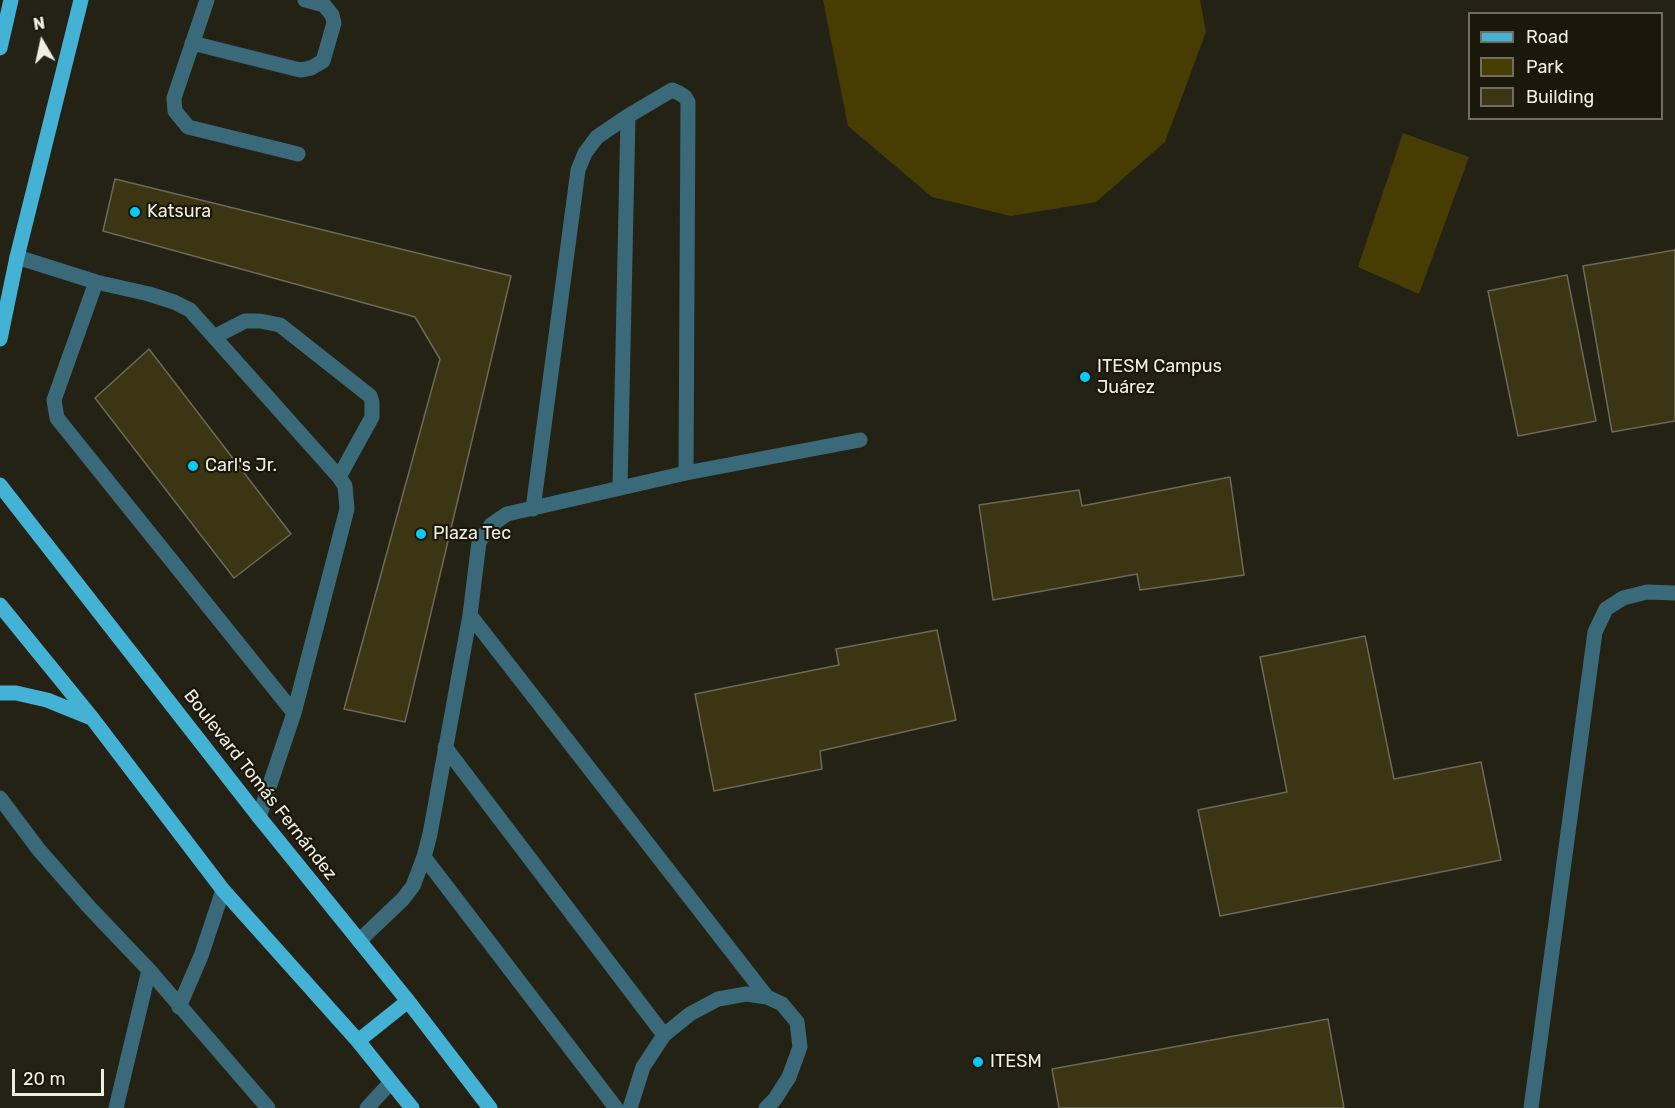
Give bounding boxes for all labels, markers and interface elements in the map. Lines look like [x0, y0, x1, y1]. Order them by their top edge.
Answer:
north arrow [12, 12, 72, 72]
legend [1468, 12, 1663, 120]
text: N [32, 13, 46, 34]
text: Road [1526, 26, 1569, 48]
text: Park [1526, 56, 1563, 78]
text: Building [1526, 86, 1594, 108]
place label: Katsura [147, 201, 211, 223]
marker: Katsura [128, 205, 142, 219]
place label: ITESM Campus Juárez [1097, 356, 1222, 398]
marker: ITESM Campus Juárez [1078, 370, 1092, 384]
place label: Carl's Jr. [205, 455, 277, 477]
marker: Carl's Jr. [186, 459, 200, 473]
place label: Plaza Tec [433, 523, 511, 545]
marker: Plaza Tec [414, 527, 428, 541]
street label: Boulevard Tomás Fernández [179, 685, 341, 885]
place label: ITESM [990, 1051, 1042, 1073]
marker: ITESM [971, 1055, 985, 1069]
scale bar [15, 1057, 106, 1095]
text: 20 m [23, 1068, 65, 1090]

